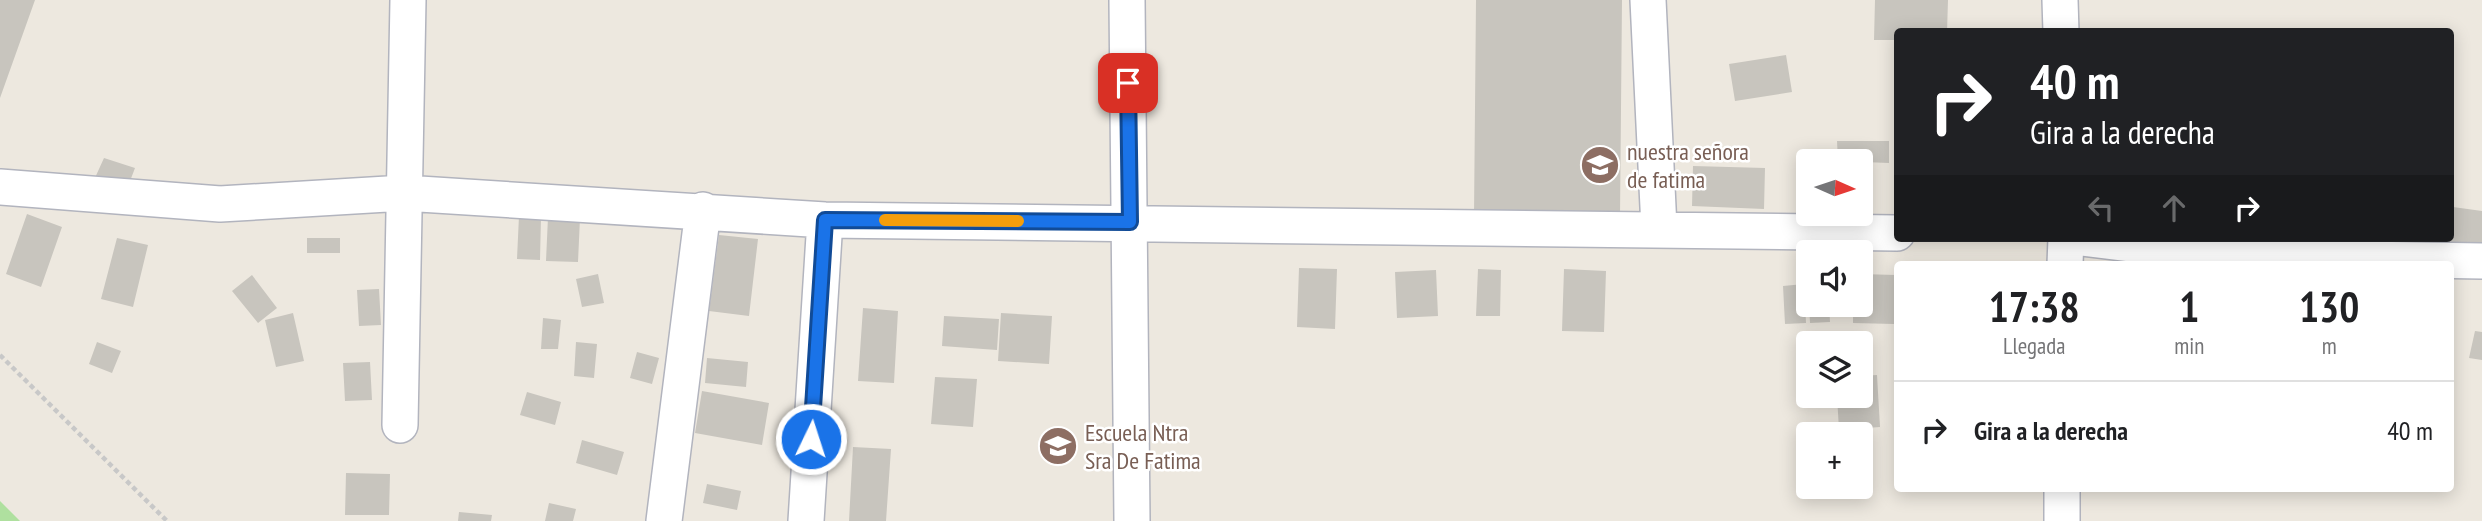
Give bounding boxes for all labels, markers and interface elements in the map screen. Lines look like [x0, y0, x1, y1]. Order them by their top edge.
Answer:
text: 40 m [2030, 49, 2119, 113]
pin [1098, 53, 1158, 113]
icon: right [1915, 56, 2006, 147]
icon: arrive [1109, 64, 1147, 102]
text: Gira a la derecha [2030, 111, 2215, 153]
place label: nuestra señora de fatima [1627, 136, 1749, 195]
school or university icon: nuestra señora de fatima [1579, 144, 1621, 186]
north arrow [1796, 149, 1872, 226]
map controls [1796, 149, 1873, 499]
icon: left [2082, 189, 2120, 227]
icon: ahead [2155, 189, 2193, 227]
icon: right [2228, 189, 2266, 227]
button: sound [1796, 240, 1873, 317]
text: 17:38 [1989, 279, 2080, 334]
text: 1 [2179, 279, 2199, 334]
text: 130 [2299, 279, 2359, 334]
button: layers [1796, 331, 1873, 408]
text: Llegada [2003, 331, 2065, 360]
text: min [2174, 331, 2204, 360]
text: m [2322, 331, 2337, 360]
position arrow [774, 402, 848, 476]
icon: right [1915, 411, 1953, 449]
text: Gira a la derecha [1974, 414, 2128, 447]
text: 40 m [2387, 414, 2433, 447]
place label: Escuela Ntra Sra De Fatima [1085, 417, 1201, 476]
button: + [1796, 422, 1873, 499]
school or university icon: Escuela Ntra Sra De Fatima [1037, 425, 1079, 467]

